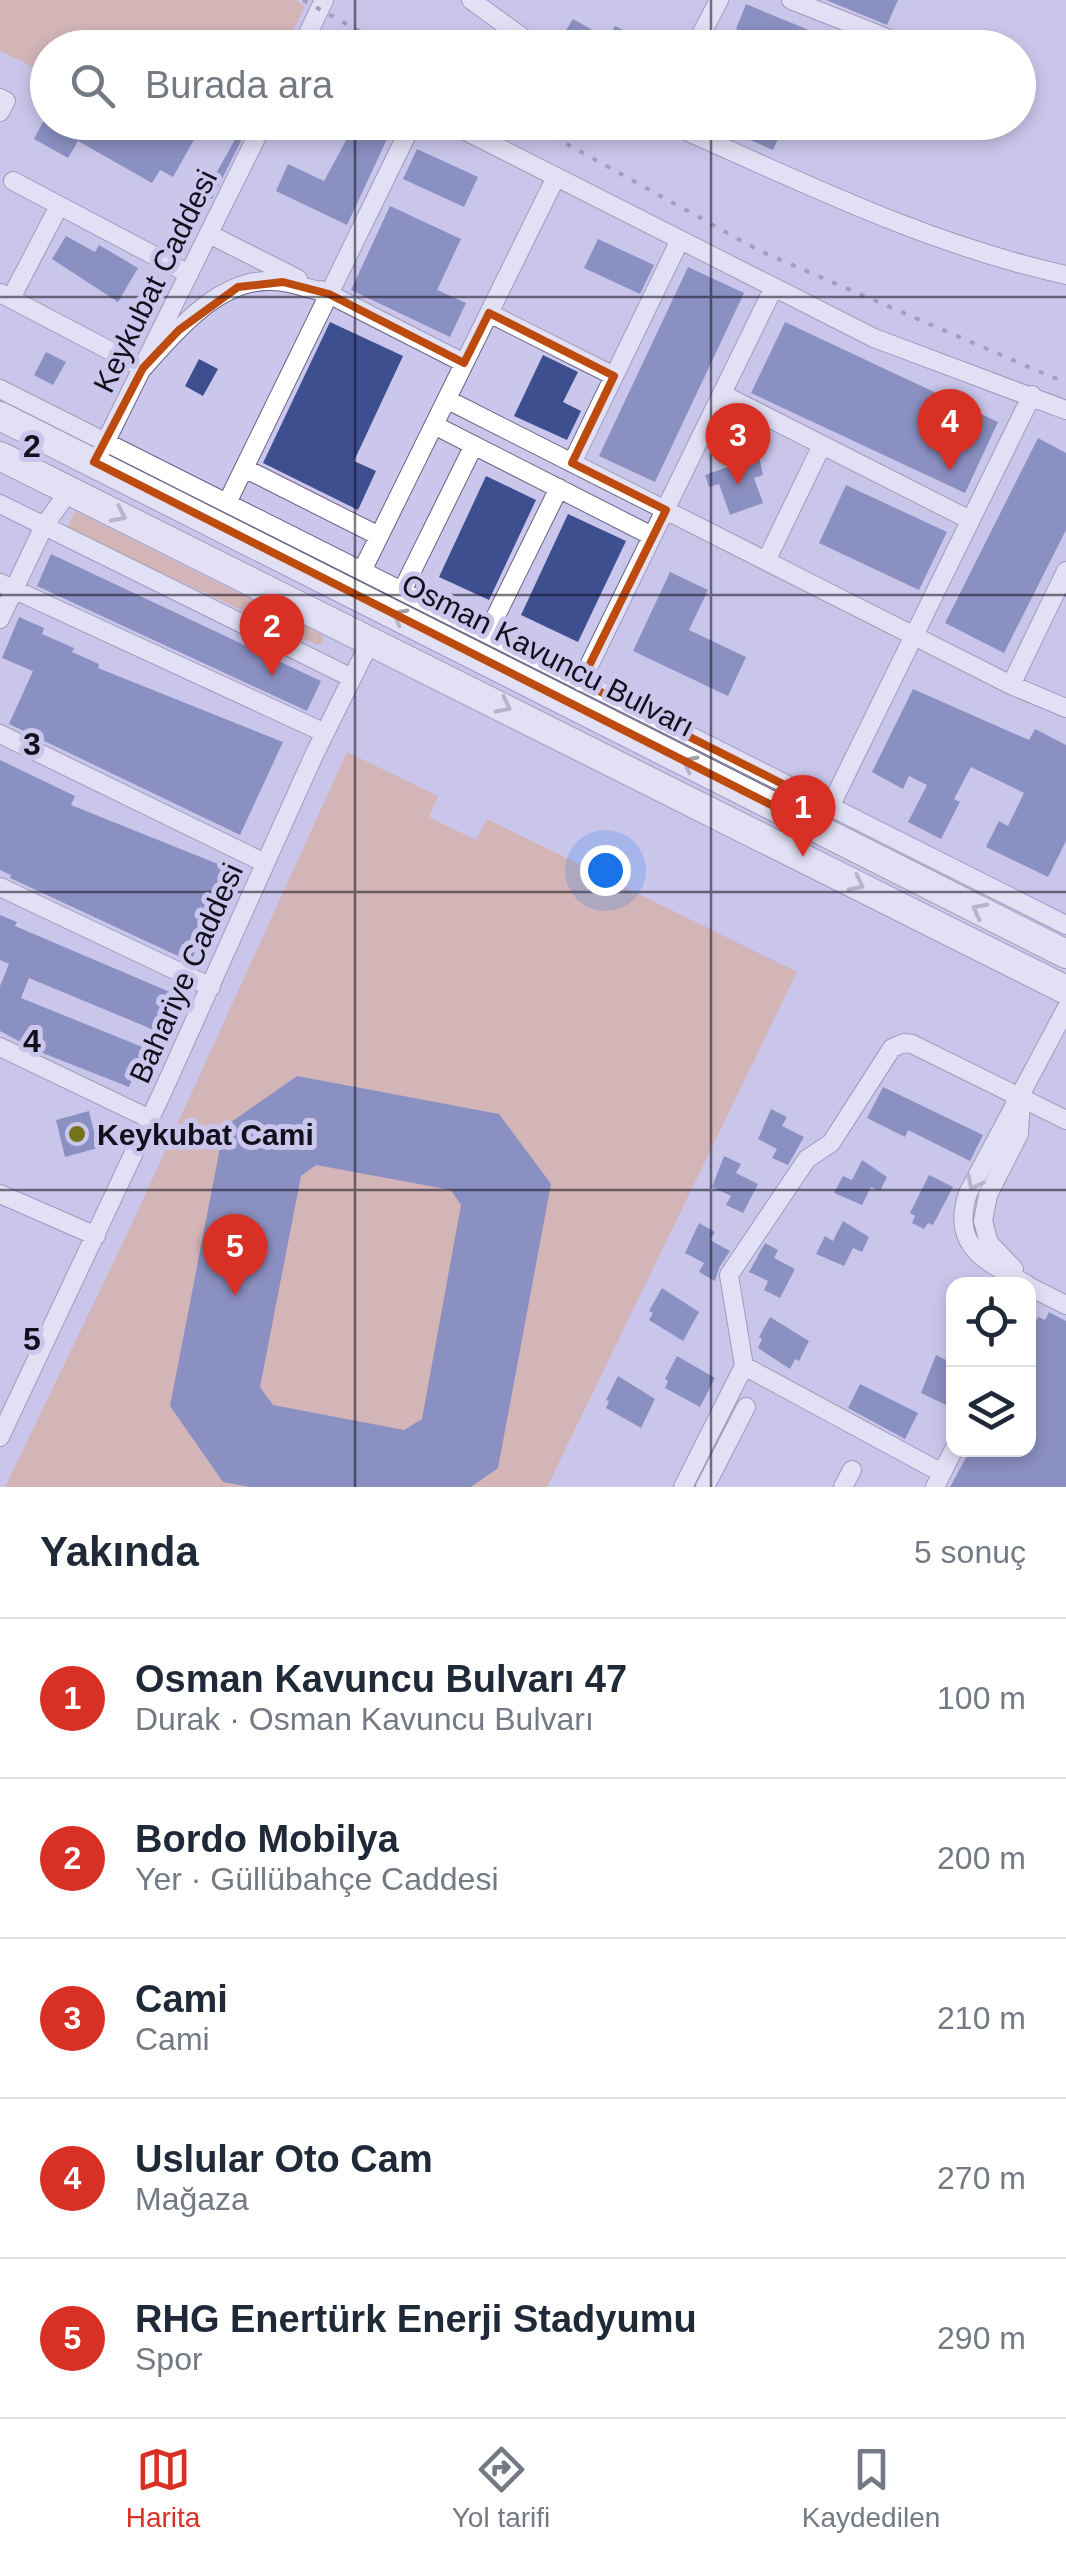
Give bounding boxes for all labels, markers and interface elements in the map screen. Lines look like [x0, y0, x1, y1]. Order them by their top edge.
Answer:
search box [30, 30, 1036, 140]
icon: search [65, 58, 120, 113]
text: Burada ara [145, 64, 333, 106]
street label: Keykubat Caddesi [87, 164, 223, 398]
pin: 4 [918, 388, 982, 471]
pin: 3 [706, 402, 770, 485]
text: 2 [23, 428, 41, 464]
one-way arrow [108, 503, 126, 523]
street label: Osman Kavuncu Bulvarı [396, 567, 700, 743]
pin: 2 [240, 594, 304, 676]
one-way arrow [391, 609, 409, 629]
one-way arrow [493, 694, 511, 714]
text: 3 [23, 726, 41, 762]
one-way arrow [681, 755, 699, 775]
pin: 1 [770, 774, 836, 857]
your location [580, 845, 631, 896]
street label: Bahariye Caddesi [123, 858, 249, 1088]
one-way arrow [846, 872, 864, 891]
one-way arrow [971, 902, 989, 922]
text: 4 [23, 1023, 41, 1059]
place label: Keykubat Cami [97, 1118, 314, 1151]
marker: Keykubat Cami [66, 1123, 88, 1145]
one-way arrow [966, 1173, 986, 1191]
pin: 5 [202, 1214, 268, 1296]
map controls [946, 1277, 1036, 1457]
button: locate [946, 1277, 1036, 1367]
text: 5 [23, 1321, 41, 1357]
button: layers [946, 1367, 1036, 1457]
text: Yakında [40, 1528, 199, 1575]
text: 5 sonuç [914, 1534, 1026, 1570]
text: Osman Kavuncu Bulvarı 47 [135, 1658, 627, 1700]
text: 1 [64, 1680, 81, 1716]
text: 100 m [937, 1680, 1026, 1716]
text: Durak · Osman Kavuncu Bulvarı [135, 1701, 594, 1737]
text: Bordo Mobilya [135, 1818, 399, 1860]
text: 2 [64, 1840, 81, 1876]
text: 200 m [937, 1840, 1026, 1876]
text: Yer · Güllübahçe Caddesi [135, 1861, 498, 1897]
text: Cami [135, 1978, 228, 2020]
text: 3 [64, 2000, 81, 2036]
text: 210 m [937, 2000, 1026, 2036]
text: Cami [135, 2021, 210, 2057]
text: Uslular Oto Cam [135, 2138, 433, 2180]
text: 4 [64, 2160, 81, 2196]
text: 270 m [937, 2160, 1026, 2196]
text: Mağaza [135, 2181, 249, 2217]
text: RHG Enertürk Enerji Stadyumu [135, 2298, 697, 2340]
text: 5 [64, 2320, 81, 2356]
text: 290 m [937, 2320, 1026, 2356]
text: Spor [135, 2341, 203, 2377]
tab: Harita [126, 2442, 200, 2534]
tab: Yol tarifi [452, 2442, 550, 2534]
tab: Kaydedilen [802, 2442, 940, 2534]

